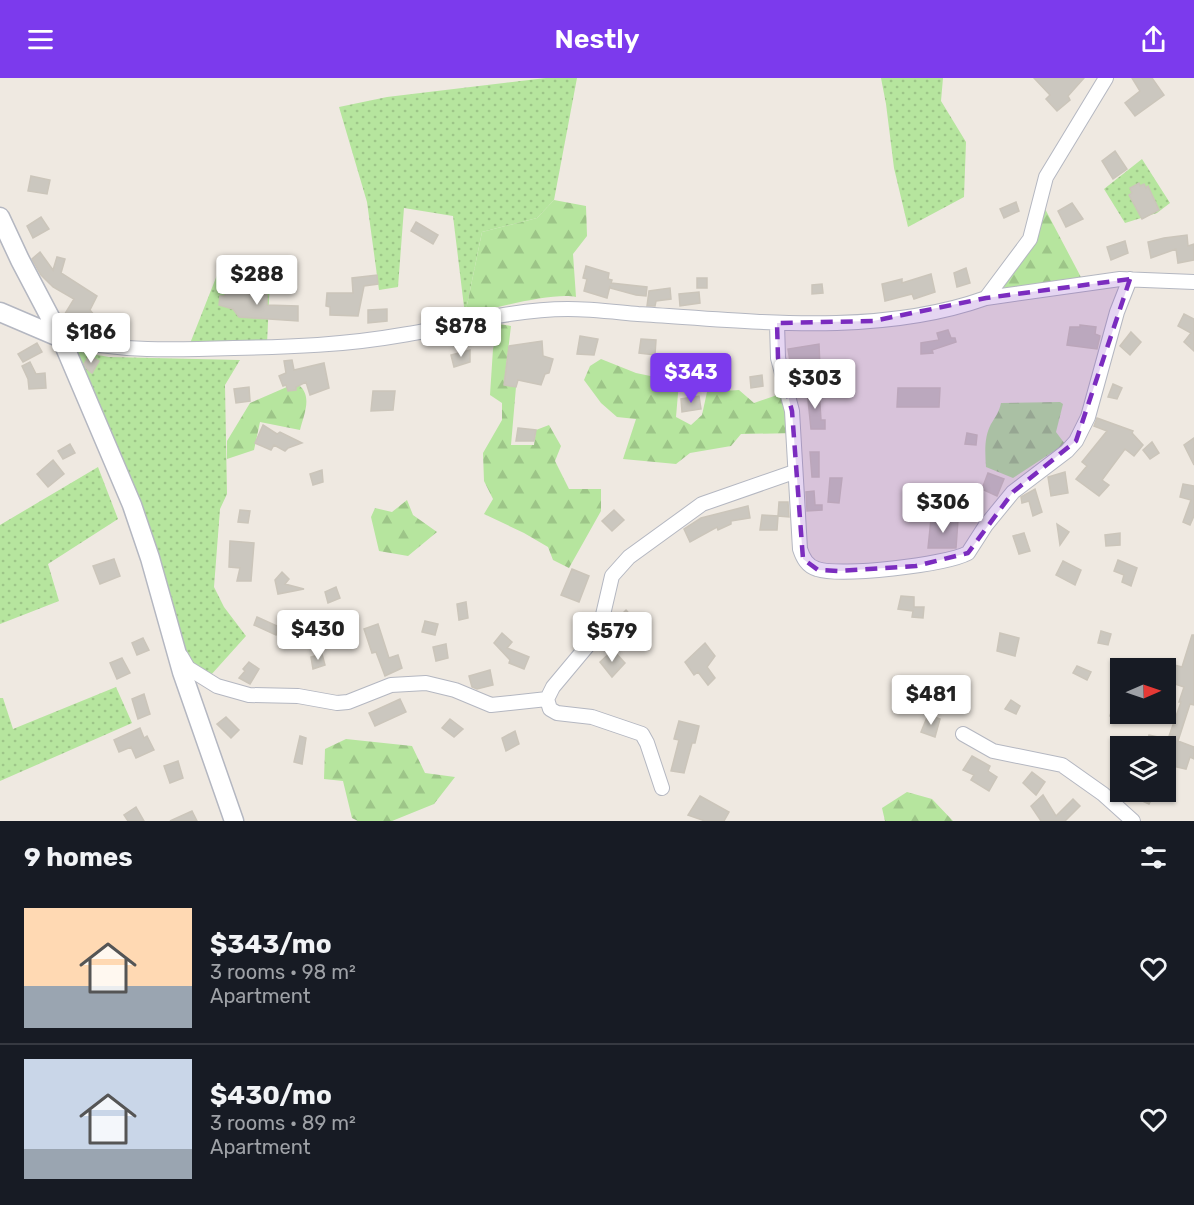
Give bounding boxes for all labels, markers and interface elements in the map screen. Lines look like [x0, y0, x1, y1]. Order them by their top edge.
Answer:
icon: menu [24, 23, 57, 56]
text: Nestly [555, 23, 639, 55]
icon: share [1137, 23, 1170, 56]
pin: $288 [221, 255, 293, 306]
text: $288 [230, 262, 284, 286]
pin: $878 [425, 307, 497, 358]
pin: $186 [55, 313, 127, 364]
text: $878 [435, 314, 487, 338]
text: $186 [66, 320, 116, 344]
pin: $343 [655, 353, 727, 404]
pin: $303 [779, 359, 851, 410]
text: $343 [664, 360, 718, 384]
text: $303 [788, 366, 842, 390]
pin: $306 [907, 483, 979, 534]
text: $306 [916, 490, 970, 514]
pin: $430 [282, 610, 354, 661]
pin: $579 [576, 612, 648, 663]
text: $430 [291, 617, 345, 641]
text: $579 [587, 619, 637, 643]
north arrow [1110, 658, 1176, 724]
map controls [1110, 658, 1176, 802]
pin: $481 [895, 675, 967, 726]
text: $481 [906, 682, 956, 706]
button: layers [1110, 736, 1176, 802]
icon: filters [1137, 841, 1170, 874]
text: 9 homes [24, 842, 133, 873]
text: $343/mo [210, 929, 332, 960]
icon: home [72, 932, 144, 1004]
icon: heart [1137, 952, 1170, 985]
text: 3 rooms · 98 m² [210, 960, 356, 984]
text: Apartment [210, 984, 311, 1008]
text: $430/mo [210, 1080, 332, 1111]
icon: home [72, 1083, 144, 1155]
icon: heart [1137, 1103, 1170, 1136]
text: 3 rooms · 89 m² [210, 1111, 356, 1135]
text: Apartment [210, 1135, 311, 1159]

